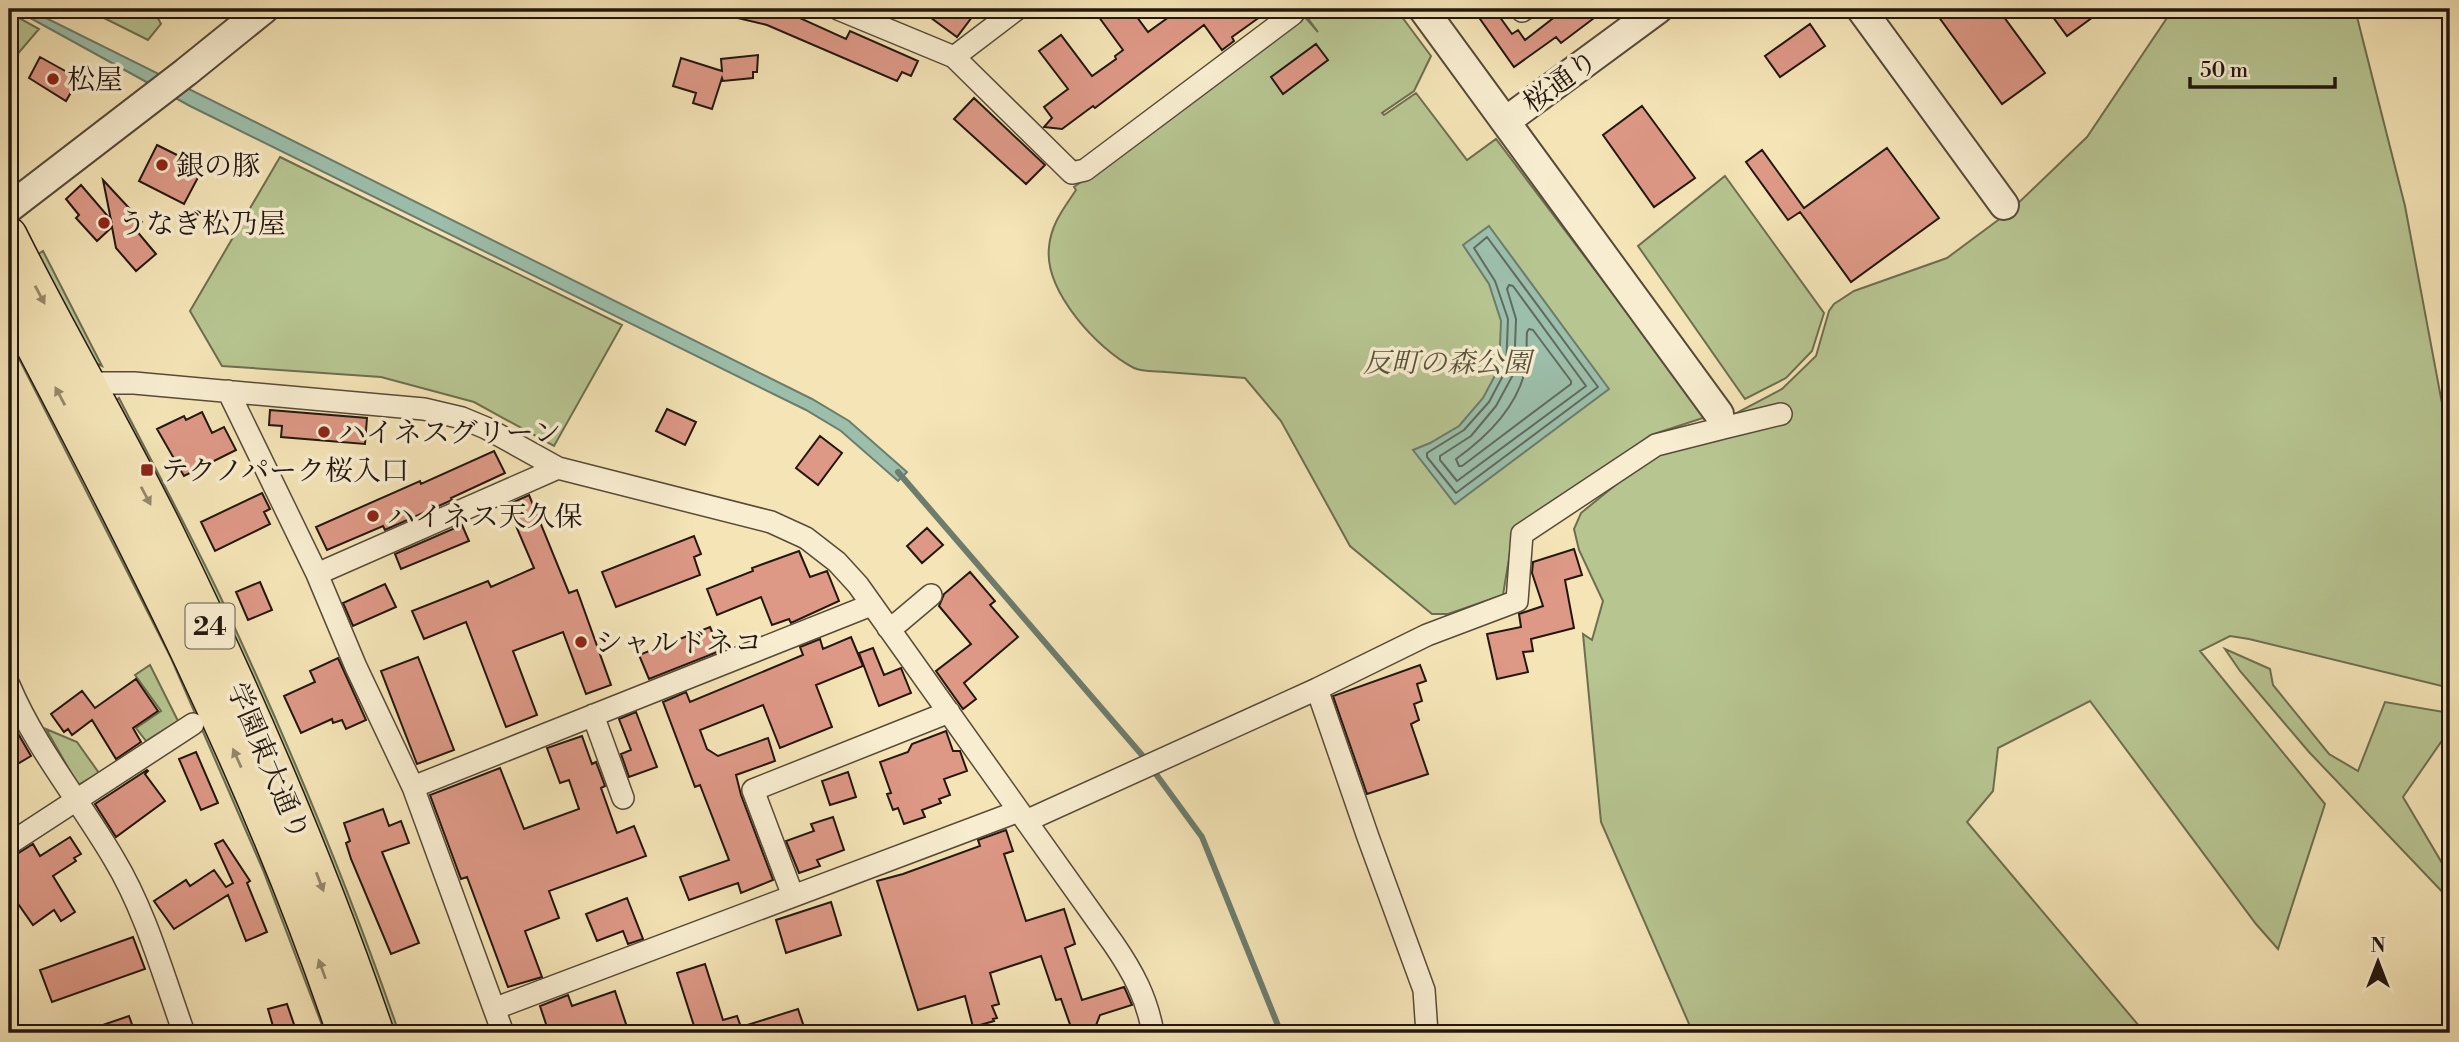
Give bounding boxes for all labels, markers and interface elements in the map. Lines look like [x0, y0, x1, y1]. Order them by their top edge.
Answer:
street label: 桜通り [1517, 43, 1605, 121]
scale bar [2190, 46, 2335, 90]
text: 50 m [2200, 58, 2248, 84]
place label: 松屋 [67, 63, 123, 98]
marker: 松屋 [45, 71, 61, 87]
place label: 銀の豚 [176, 149, 260, 184]
marker: 銀の豚 [154, 157, 170, 173]
place label: うなぎ松乃屋 [118, 207, 286, 242]
marker: うなぎ松乃屋 [96, 215, 112, 231]
one-way arrow [34, 285, 46, 305]
park label: 反町の森公園 [1363, 346, 1535, 381]
one-way arrow [55, 386, 67, 406]
place label: ハイネスグリーン [338, 416, 561, 451]
marker: ハイネスグリーン [316, 424, 332, 440]
place label: テクノパーク桜入口 [161, 454, 409, 489]
marker: テクノパーク桜入口 [139, 462, 155, 478]
one-way arrow [141, 486, 152, 506]
place label: ハイネス天久保 [387, 500, 583, 535]
marker: ハイネス天久保 [365, 508, 381, 524]
road number: 24 [186, 604, 234, 648]
place label: シャルドネコ [595, 626, 762, 661]
marker: シャルドネコ [573, 634, 589, 650]
street label: 学園東大通り [219, 677, 317, 846]
one-way arrow [231, 748, 243, 768]
one-way arrow [315, 872, 326, 893]
north arrow [2344, 926, 2414, 996]
text: N [2370, 934, 2386, 958]
one-way arrow [316, 959, 327, 980]

